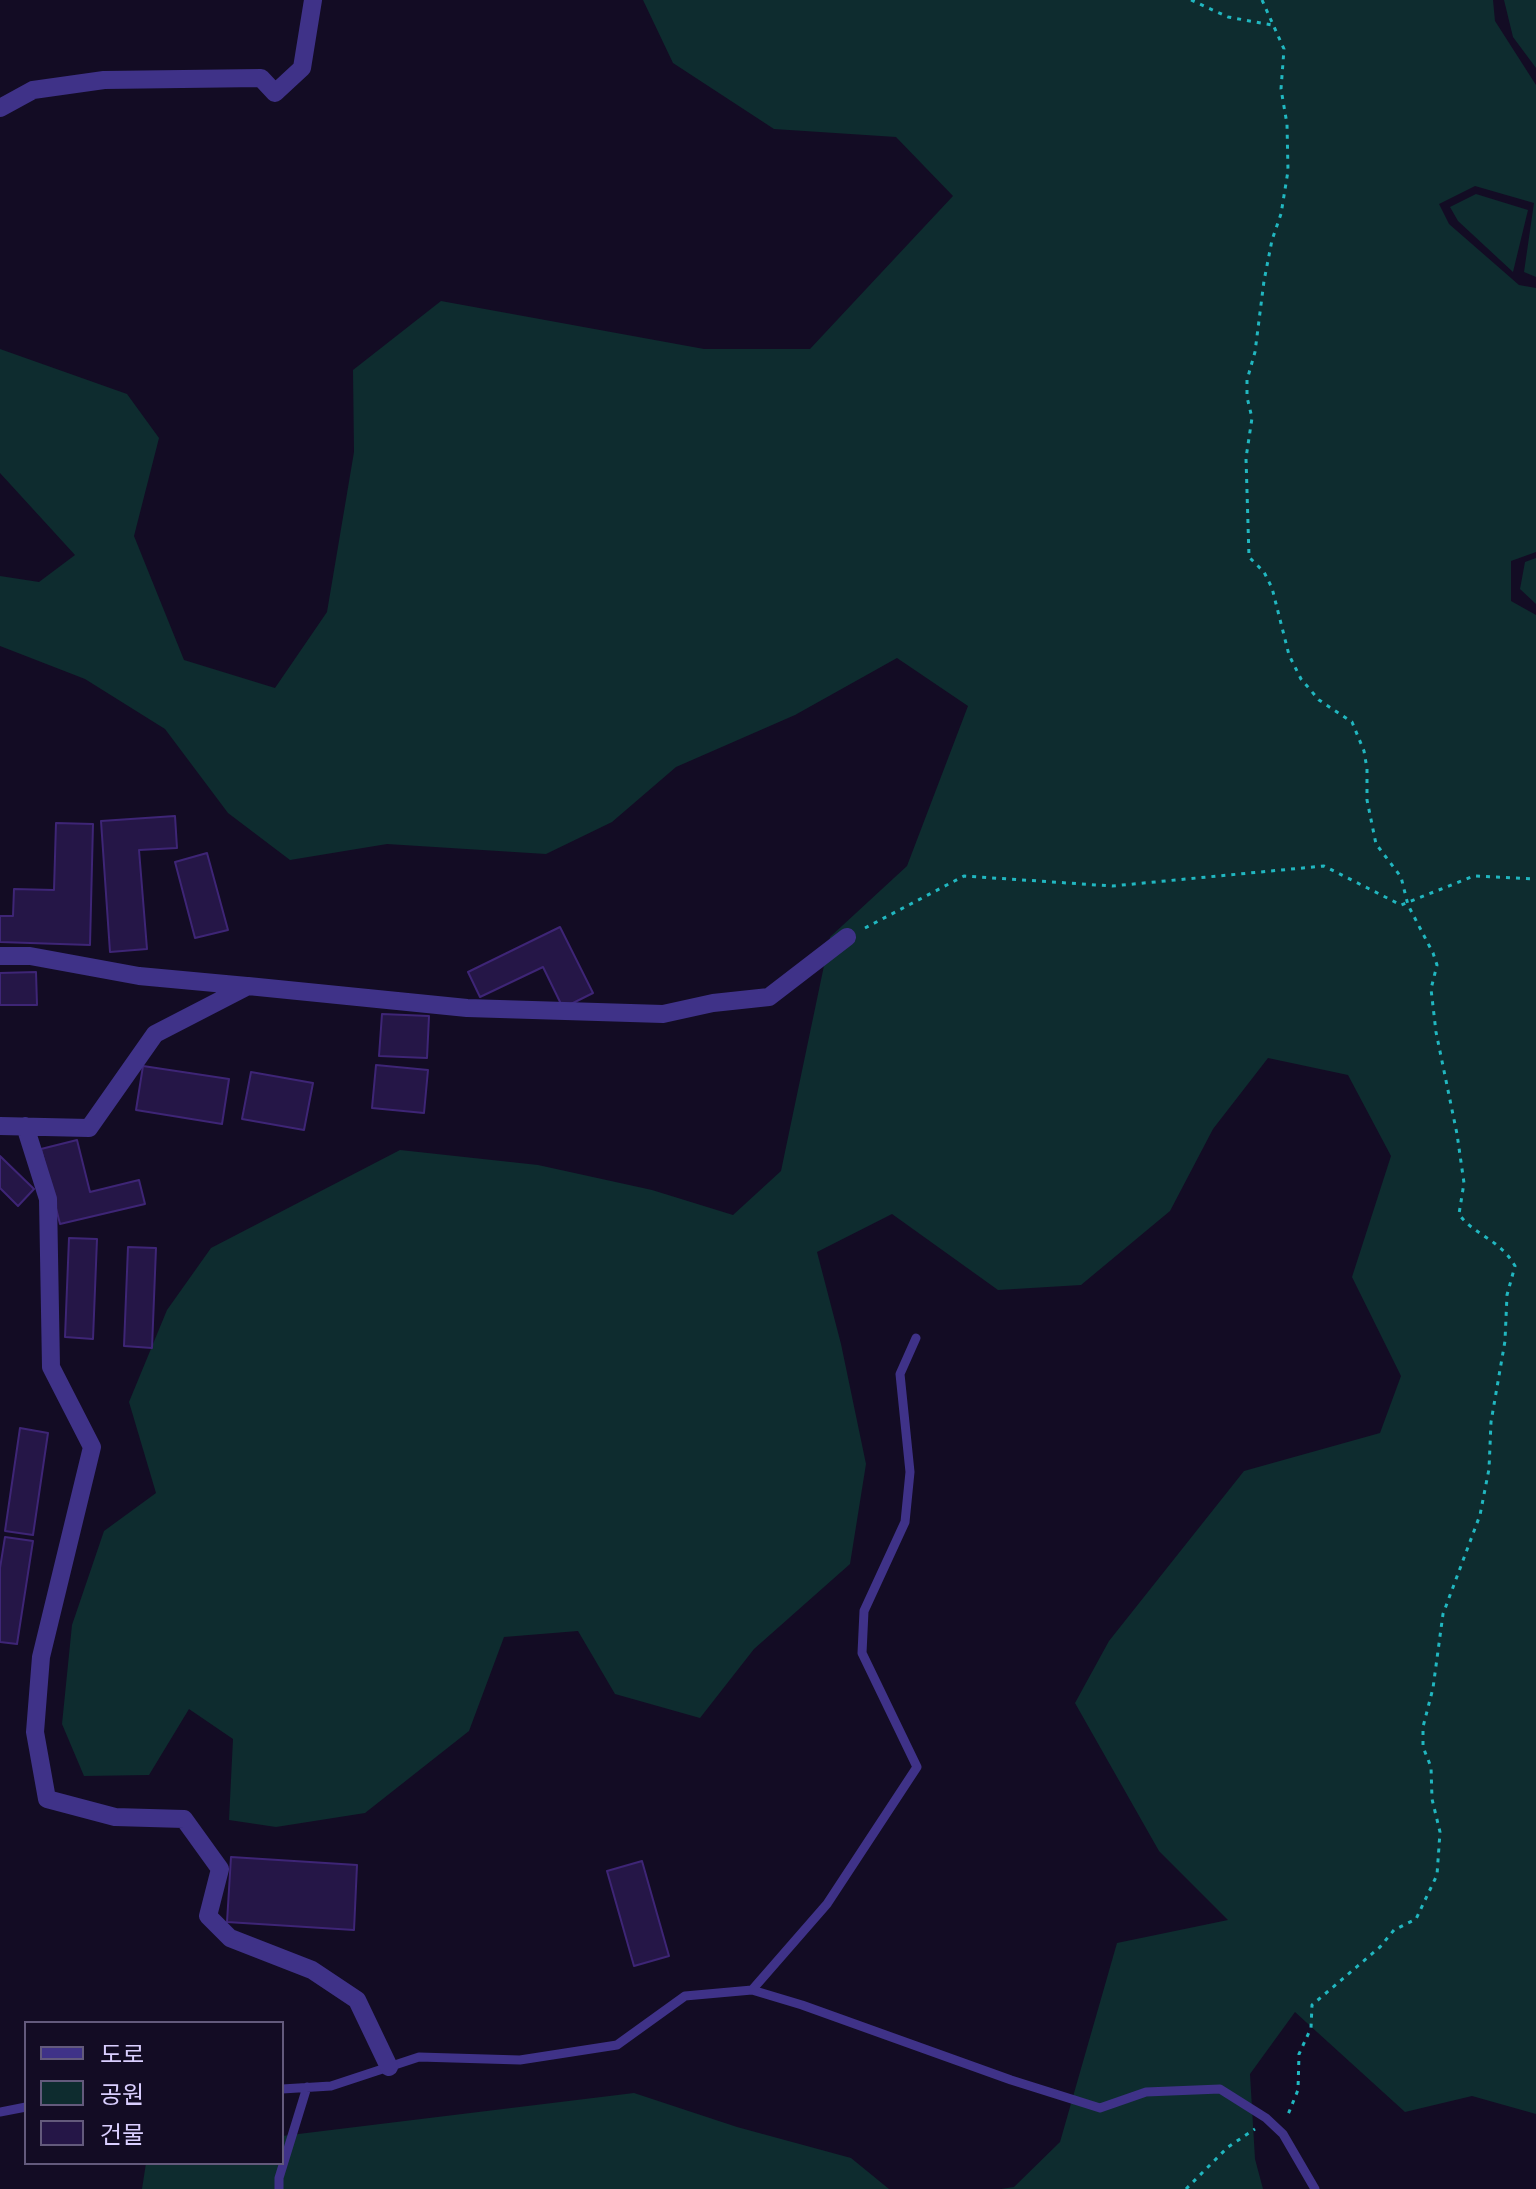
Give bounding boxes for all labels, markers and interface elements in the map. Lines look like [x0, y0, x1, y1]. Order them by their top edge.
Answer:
legend [24, 2021, 284, 2165]
text: 도로 [100, 2044, 144, 2068]
text: 공원 [100, 2084, 144, 2108]
text: 건물 [100, 2124, 144, 2148]

